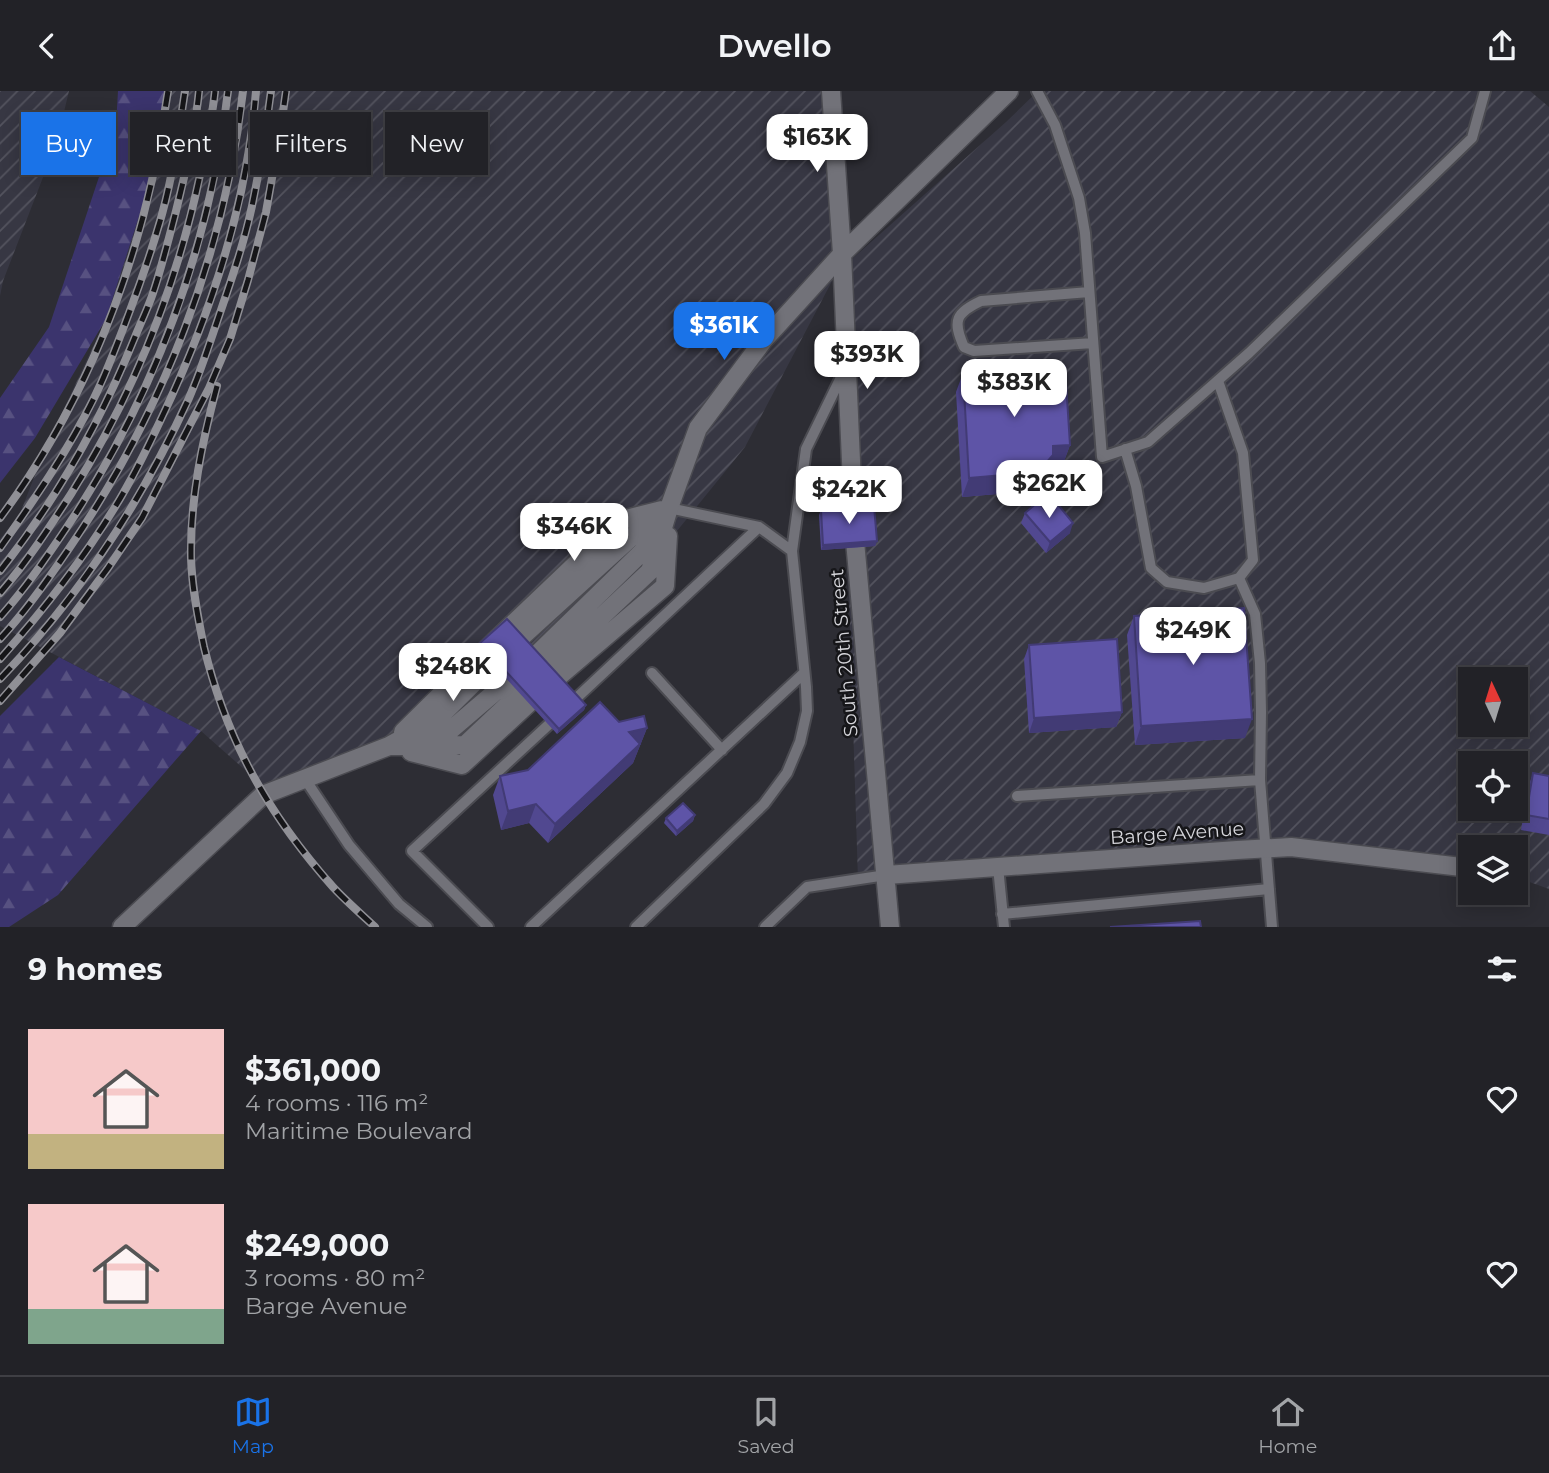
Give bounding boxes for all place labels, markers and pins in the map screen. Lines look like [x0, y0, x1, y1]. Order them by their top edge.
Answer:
pin: $163K [768, 115, 866, 174]
pin: $361K [675, 303, 773, 362]
pin: $393K [818, 331, 916, 391]
pin: $383K [965, 359, 1063, 419]
pin: $262K [1000, 461, 1098, 520]
pin: $242K [800, 467, 898, 526]
pin: $346K [525, 503, 623, 563]
pin: $249K [1144, 607, 1242, 667]
pin: $248K [404, 643, 502, 703]

